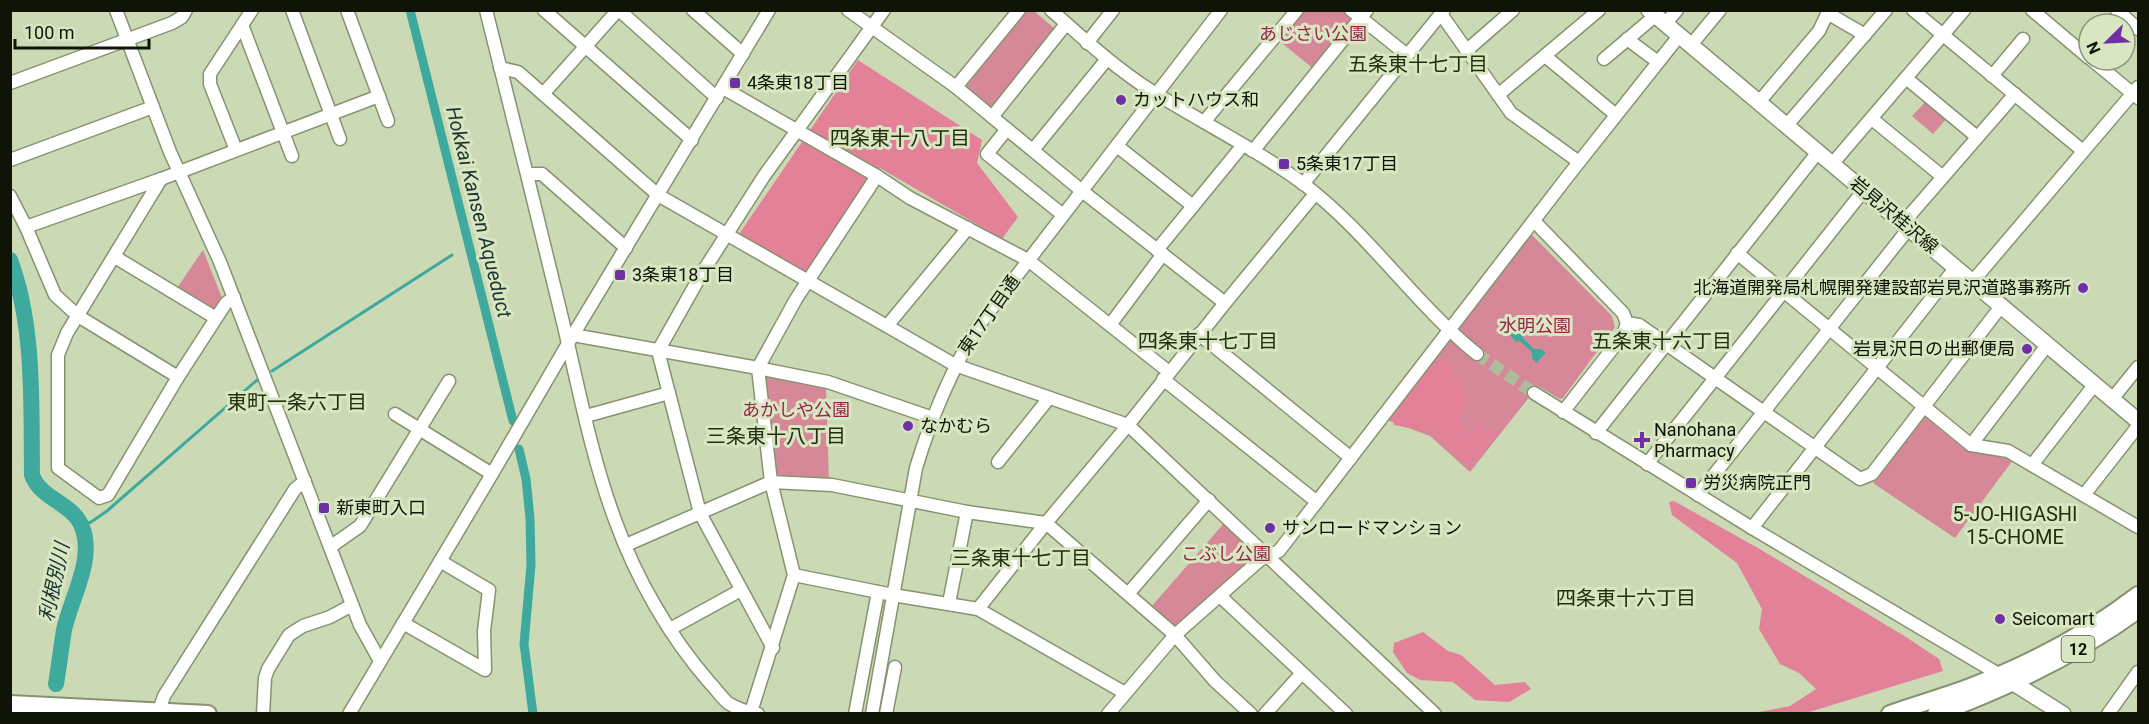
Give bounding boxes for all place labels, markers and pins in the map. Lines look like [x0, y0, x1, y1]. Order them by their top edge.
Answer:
place label: 4条東18丁目 [747, 72, 849, 93]
marker: 4条東18丁目 [728, 76, 742, 90]
place label: カットハウス和 [1133, 89, 1259, 110]
marker: カットハウス和 [1114, 93, 1128, 107]
place label: 5条東17丁目 [1296, 153, 1398, 174]
marker: 5条東17丁目 [1277, 157, 1291, 171]
place label: 3条東18丁目 [632, 264, 734, 285]
marker: 3条東18丁目 [613, 268, 627, 282]
place label: 北海道開発局札幌開発建設部岩見沢道路事務所 [1693, 277, 2071, 298]
marker: 北海道開発局札幌開発建設部岩見沢道路事務所 [2076, 281, 2090, 295]
place label: 岩見沢日の出郵便局 [1853, 338, 2015, 359]
marker: 岩見沢日の出郵便局 [2020, 342, 2034, 356]
place label: なかむら [920, 415, 992, 436]
marker: なかむら [901, 419, 915, 433]
place label: Nanohana Pharmacy [1654, 419, 1736, 461]
marker: Nanohana Pharmacy [1635, 433, 1649, 447]
place label: 労災病院正門 [1703, 472, 1811, 493]
marker: 労災病院正門 [1684, 476, 1698, 490]
place label: 新東町入口 [336, 497, 426, 518]
marker: 新東町入口 [317, 501, 331, 515]
place label: サンロードマンション [1282, 517, 1462, 538]
marker: サンロードマンション [1263, 521, 1277, 535]
place label: Seicomart [2012, 608, 2094, 629]
marker: Seicomart [1993, 612, 2007, 626]

